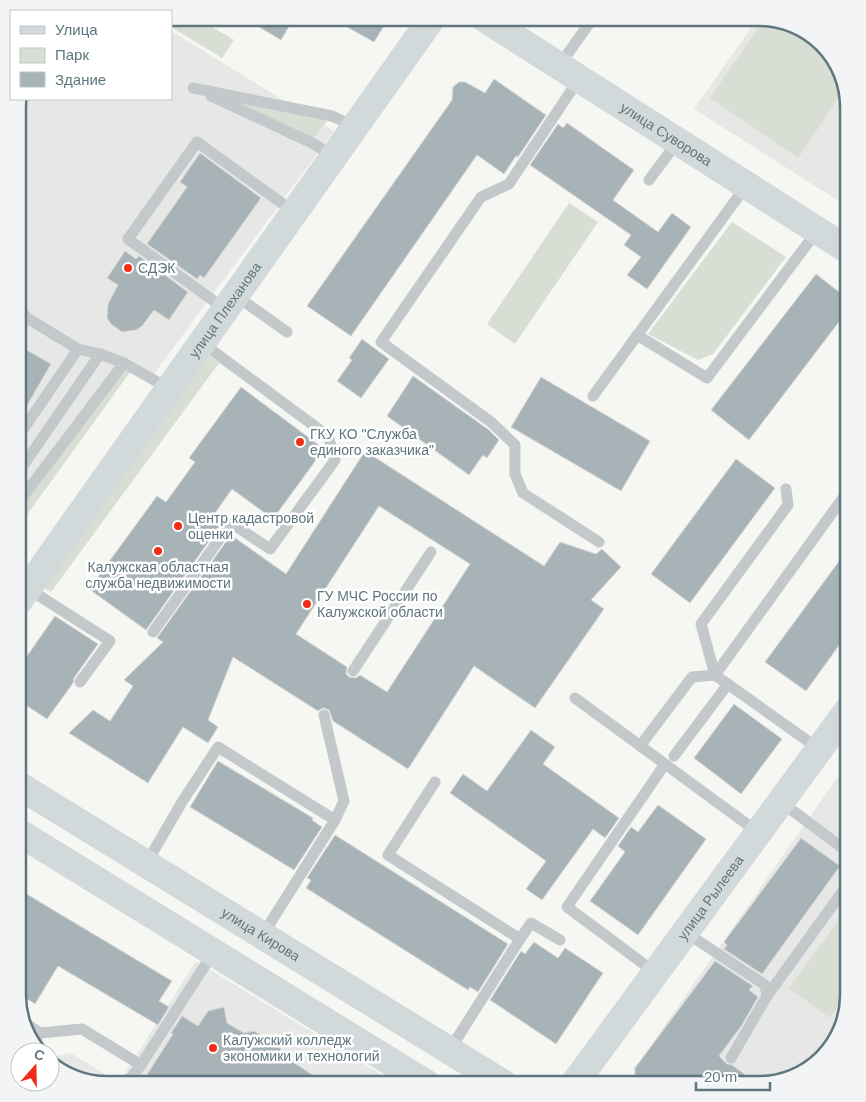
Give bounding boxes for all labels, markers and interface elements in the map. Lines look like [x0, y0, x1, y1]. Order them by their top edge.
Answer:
legend [10, 10, 172, 100]
text: Улица [55, 21, 98, 38]
text: Парк [55, 46, 89, 63]
text: Здание [55, 71, 106, 88]
street label: улица Суворова [617, 99, 715, 169]
street label: улица Плеханова [186, 259, 264, 361]
place label: СДЭК [138, 260, 176, 276]
marker: СДЭК [122, 262, 134, 274]
place label: ГКУ КО "Служба единого заказчика" [310, 426, 434, 458]
marker: ГКУ КО "Служба единого заказчика" [294, 436, 306, 448]
place label: Центр кадастровой оценки [188, 510, 314, 542]
marker: Центр кадастровой оценки [172, 520, 184, 532]
marker: Калужская областная служба недвижимости [152, 545, 164, 557]
place label: Калужская областная служба недвижимости [85, 559, 231, 591]
place label: ГУ МЧС России по Калужской области [317, 588, 443, 620]
marker: ГУ МЧС России по Калужской области [301, 598, 313, 610]
street label: улица Рылеева [674, 852, 747, 943]
street label: улица Кирова [219, 904, 303, 965]
place label: Калужский колледж экономики и технологий [223, 1032, 380, 1064]
north arrow [10, 1042, 60, 1092]
marker: Калужский колледж экономики и технологий [207, 1042, 219, 1054]
text: С [32, 1046, 47, 1064]
scale bar [696, 1060, 770, 1092]
text: 20 m [704, 1068, 737, 1085]

